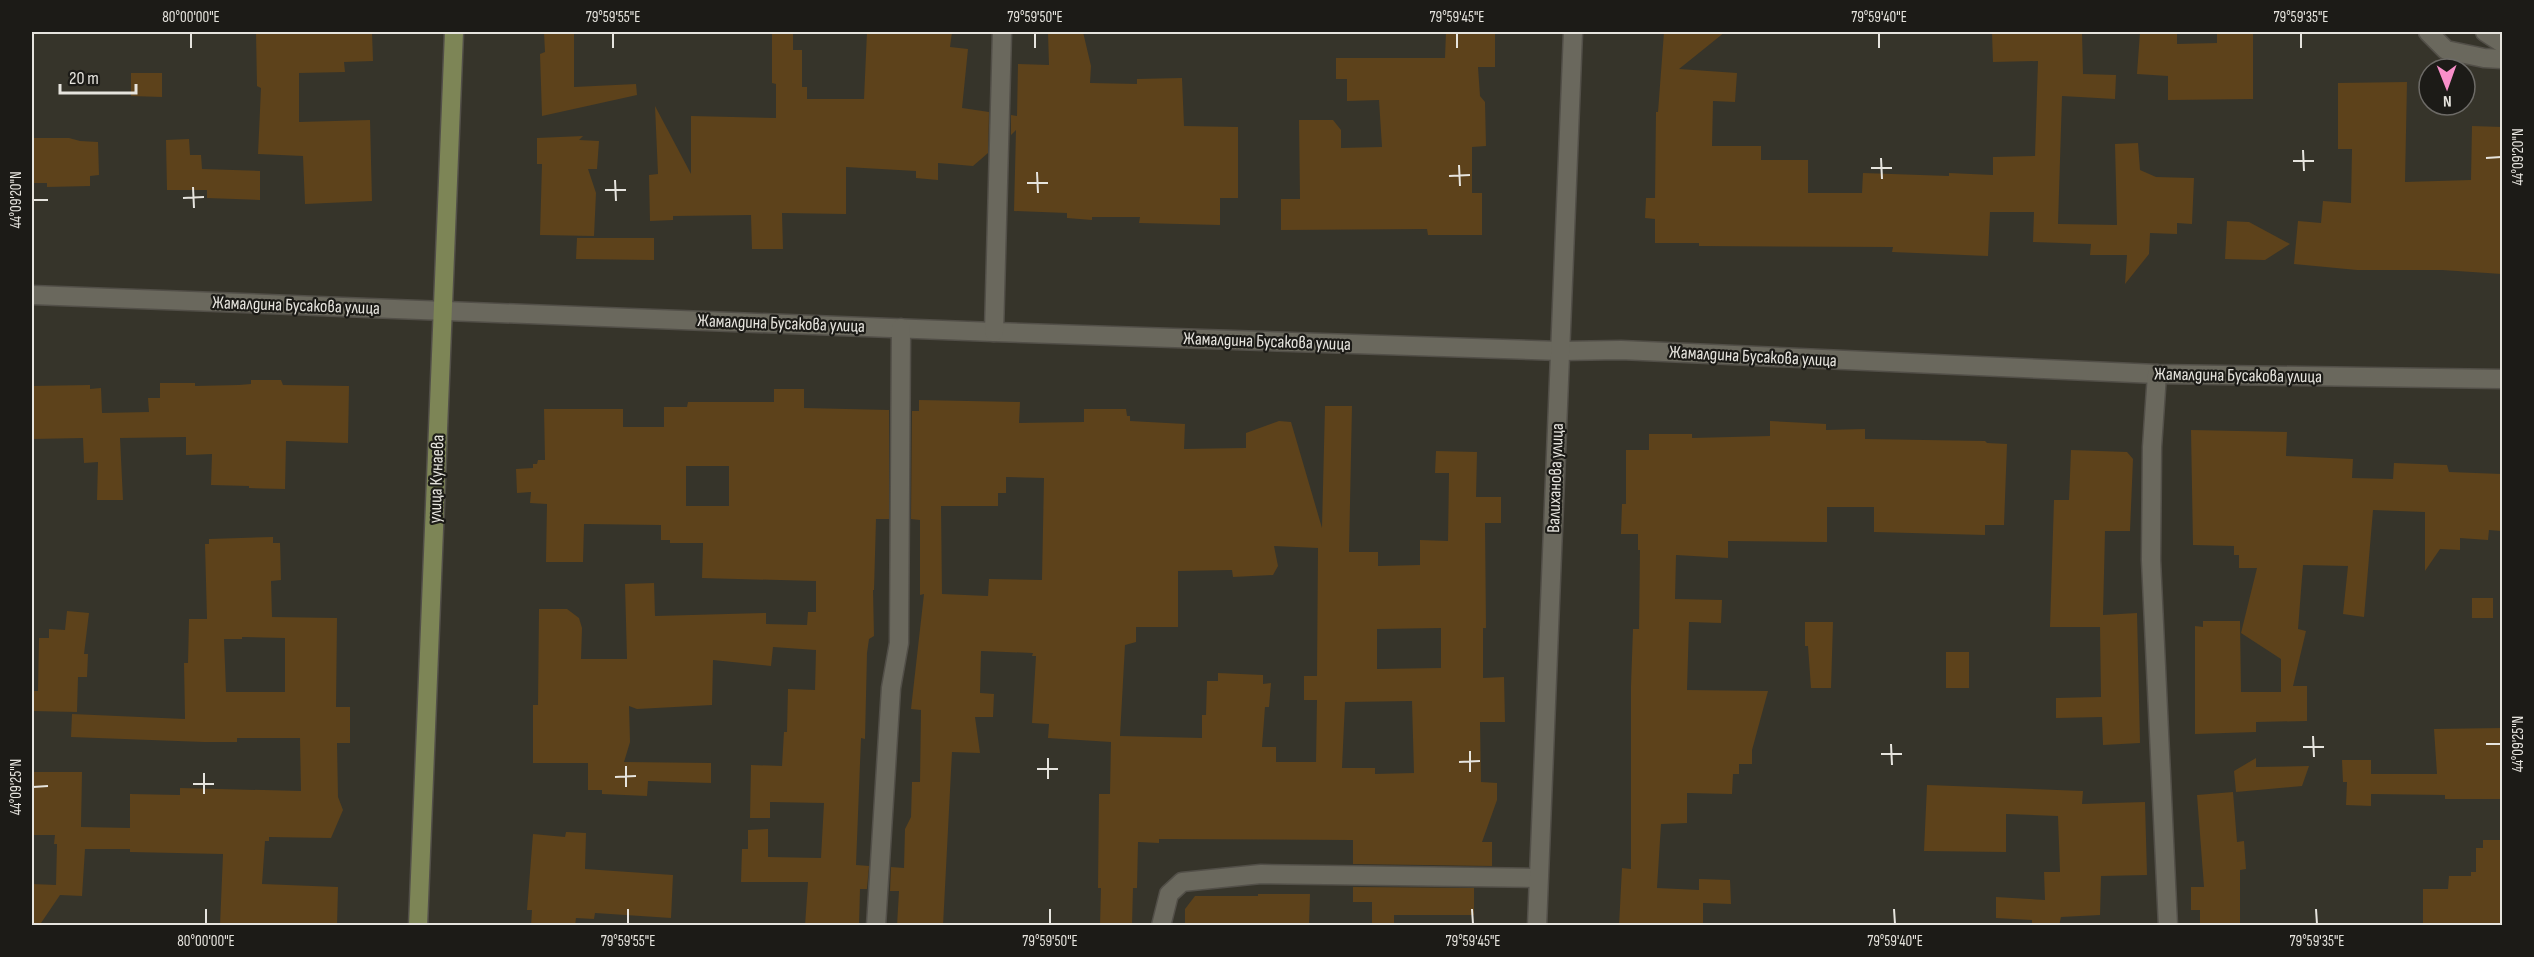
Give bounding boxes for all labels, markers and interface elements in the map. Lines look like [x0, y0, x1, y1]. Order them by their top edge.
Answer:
text: 80°00'00"E [162, 8, 220, 27]
text: 79°59'55"E [586, 8, 640, 27]
text: 79°59'50"E [1007, 8, 1063, 27]
text: 79°59'45"E [1429, 8, 1485, 27]
text: 79°59'40"E [1851, 8, 1907, 27]
text: 79°59'35"E [2274, 8, 2329, 27]
scale bar [60, 57, 136, 95]
north arrow [2417, 57, 2477, 117]
text: 20 m [69, 68, 99, 89]
text: N [2443, 91, 2452, 110]
text: 44°09'20"N [2509, 128, 2528, 186]
text: 44°09'20"N [7, 171, 26, 229]
street label: Жамалдина Бусакова улица [212, 292, 380, 319]
street label: Жамалдина Бусакова улица [697, 310, 865, 337]
street label: Жамалдина Бусакова улица [1183, 328, 1351, 355]
street label: Жамалдина Бусакова улица [1669, 342, 1837, 371]
street label: Жамалдина Бусакова улица [2154, 364, 2322, 387]
street label: Валиханова улица [1543, 423, 1568, 533]
street label: улица Кунаева [424, 434, 449, 524]
text: 44°09'25"N [2509, 716, 2528, 772]
text: 44°09'25"N [7, 759, 26, 815]
text: 80°00'00"E [177, 932, 235, 951]
text: 79°59'55"E [601, 932, 655, 951]
text: 79°59'50"E [1022, 932, 1078, 951]
text: 79°59'45"E [1445, 932, 1501, 951]
text: 79°59'40"E [1867, 932, 1923, 951]
text: 79°59'35"E [2290, 932, 2345, 951]

